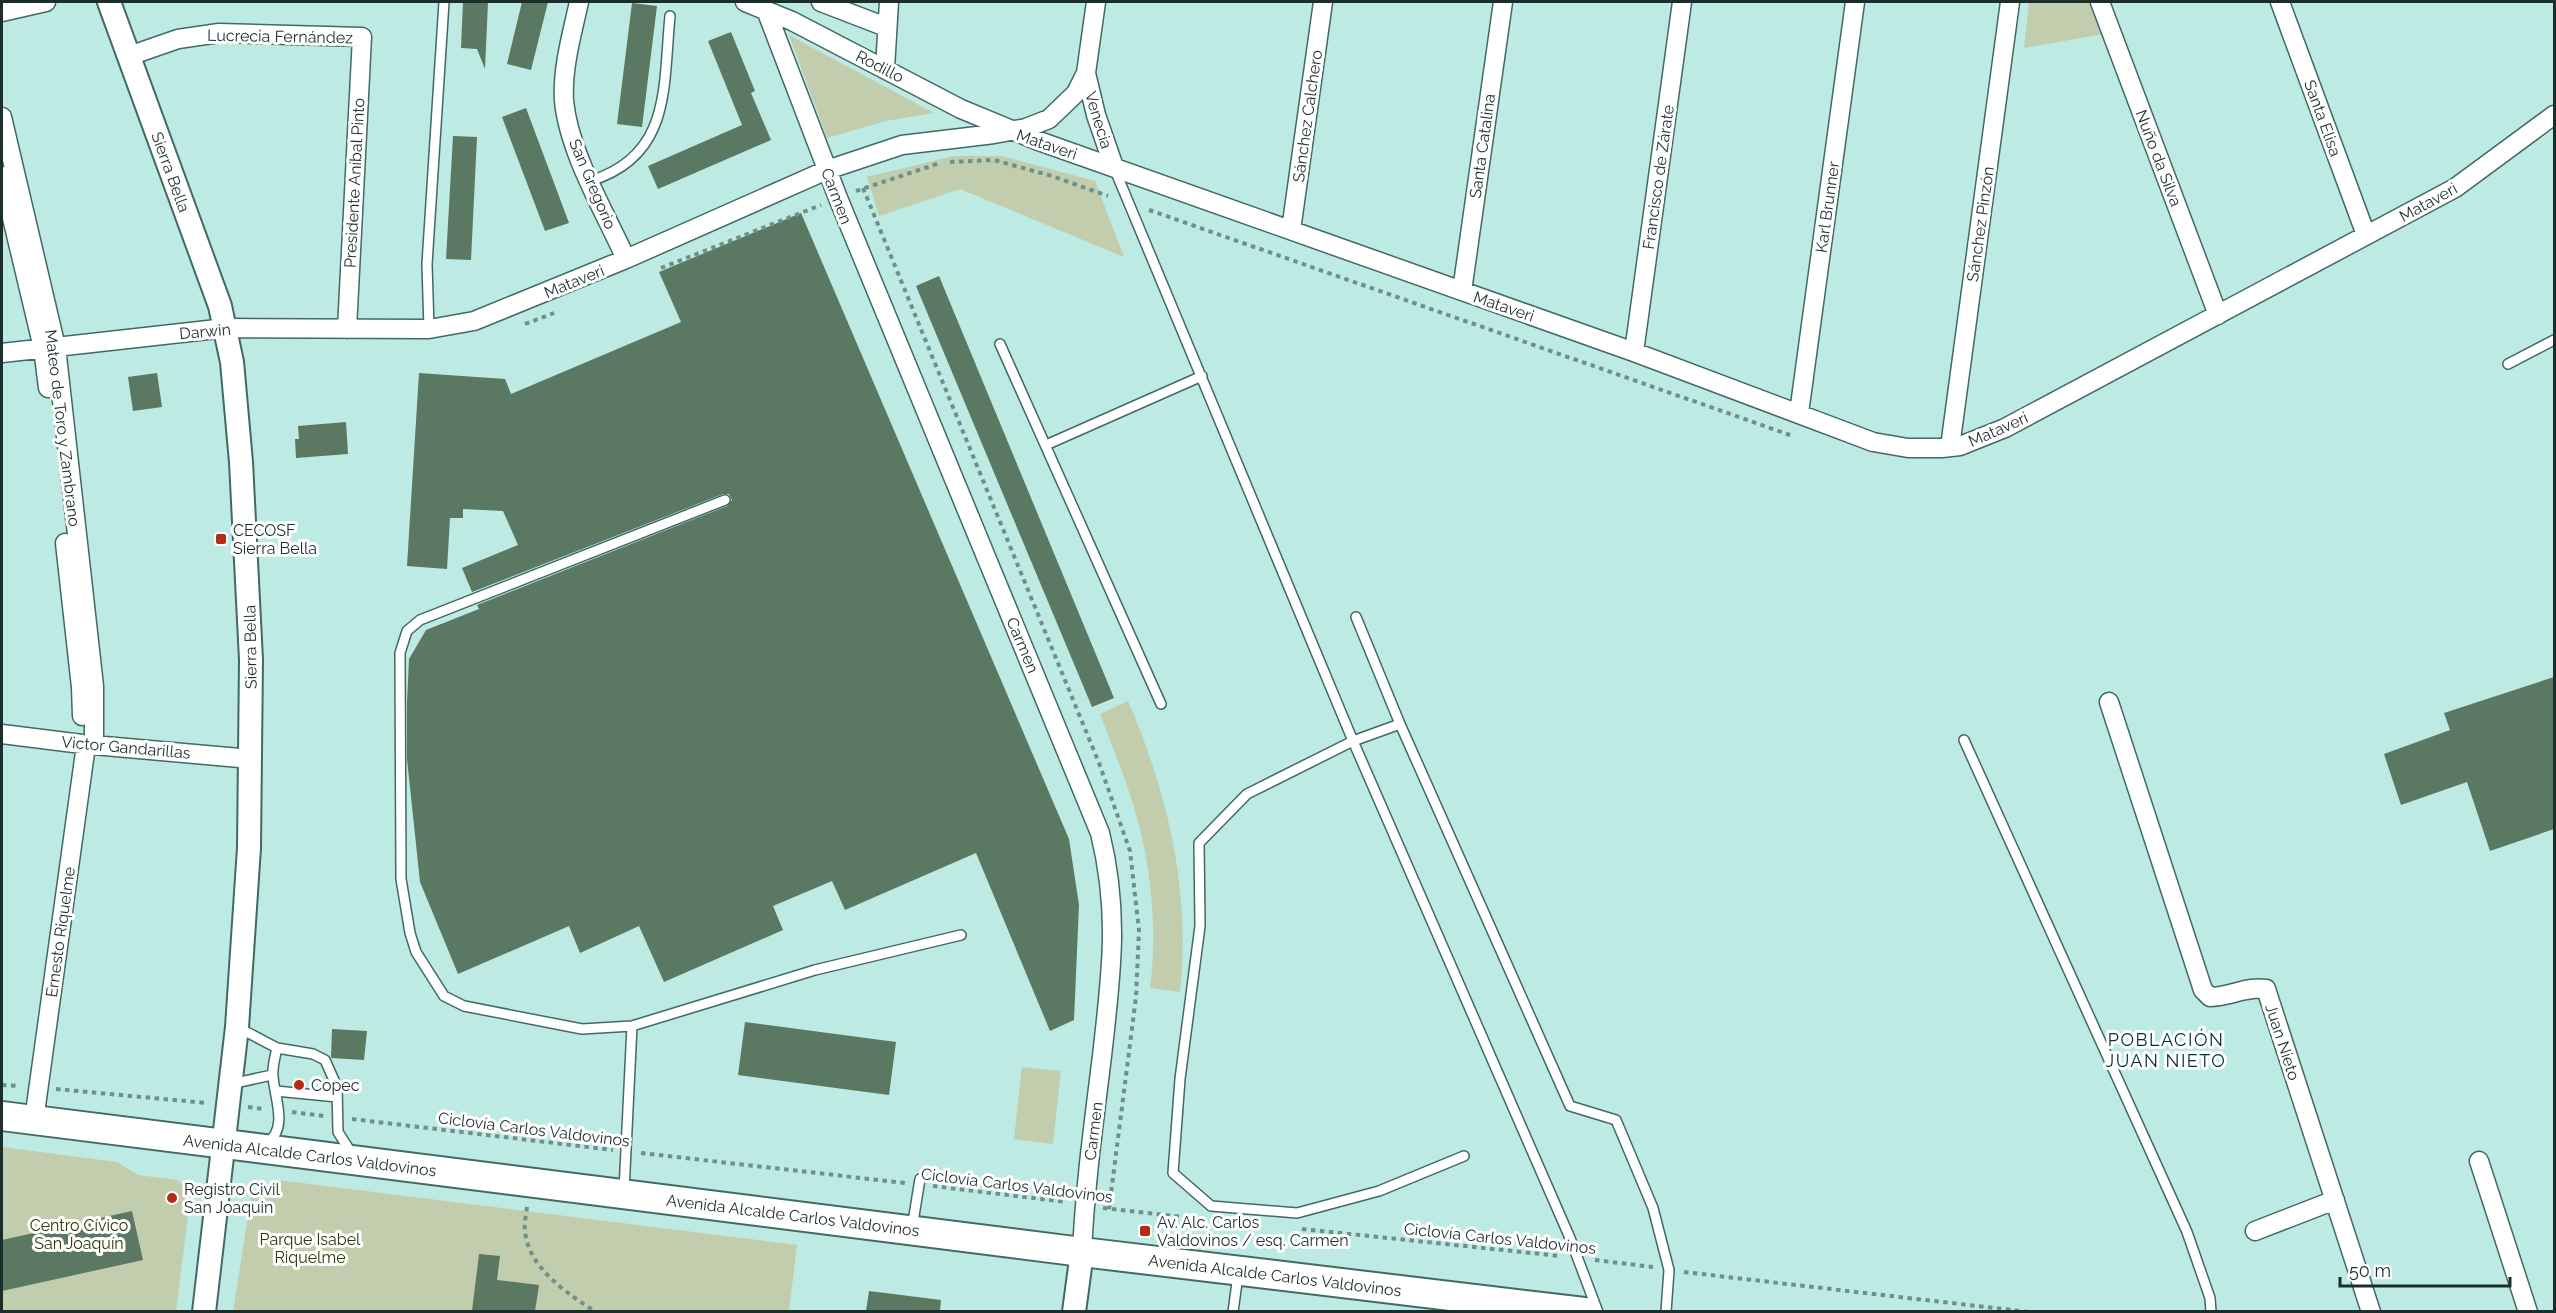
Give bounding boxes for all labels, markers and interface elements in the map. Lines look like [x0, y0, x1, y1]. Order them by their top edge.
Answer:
street label: Lucrecia Fernández [207, 26, 353, 47]
street label: Rodillo [853, 46, 907, 87]
street label: Sánchez Calchero [1289, 49, 1326, 184]
street label: Santa Elisa [2300, 77, 2345, 159]
street label: Venecia [1081, 89, 1116, 151]
street label: Santa Catalina [1466, 93, 1499, 200]
street label: Presidente Aníbal Pinto [341, 97, 368, 269]
street label: Francisco de Zárate [1639, 104, 1678, 251]
street label: Nuño da Silva [2131, 107, 2186, 209]
street label: Mataveri [1014, 125, 1080, 164]
street label: Sierra Bella [147, 129, 194, 215]
street label: San Gregorio [565, 136, 620, 232]
street label: Karl Brunner [1812, 160, 1843, 254]
street label: Carmen [817, 165, 856, 227]
street label: Sánchez Pinzón [1963, 165, 1998, 283]
street label: Mataveri [2396, 179, 2460, 226]
street label: Mataveri [541, 261, 607, 302]
street label: Mataveri [1471, 287, 1537, 326]
street label: Darwin [179, 320, 232, 343]
street label: Mateo de Toro y Zambrano [41, 328, 84, 528]
street label: Mataveri [1965, 408, 2031, 451]
place label: CECOSF Sierra Bella [233, 521, 317, 558]
marker: CECOSF Sierra Bella [214, 532, 228, 546]
street label: Sierra Bella [240, 605, 261, 689]
street label: Carmen [1002, 614, 1043, 676]
street label: Victor Gandarillas [61, 732, 192, 763]
street label: Ernesto Riquelme [42, 866, 79, 999]
street label: Juan Nieto [2261, 1002, 2304, 1083]
district label: POBLACIÓN JUAN NIETO [2106, 1028, 2226, 1071]
place label: Copec [311, 1076, 360, 1095]
marker: Copec [292, 1078, 306, 1092]
street label: Carmen [1080, 1101, 1107, 1161]
street label: Ciclovía Carlos Valdovinos [437, 1108, 631, 1151]
street label: Avenida Alcalde Carlos Valdovinos [182, 1131, 438, 1180]
street label: Ciclovía Carlos Valdovinos [920, 1164, 1114, 1207]
place label: Registro Civil San Joaquin [184, 1180, 280, 1217]
marker: Registro Civil San Joaquin [165, 1191, 179, 1205]
street label: Avenida Alcalde Carlos Valdovinos [665, 1191, 921, 1240]
place label: Av. Alc. Carlos Valdovinos / esq. Carmen [1157, 1213, 1349, 1250]
park label: Centro Cívico San Joaquín [30, 1216, 128, 1253]
street label: Ciclovía Carlos Valdovinos [1403, 1219, 1597, 1258]
marker: Av. Alc. Carlos Valdovinos / esq. Carmen [1138, 1224, 1152, 1238]
park label: Parque Isabel Riquelme [260, 1230, 361, 1267]
scale bar [2340, 1250, 2510, 1288]
street label: Avenida Alcalde Carlos Valdovinos [1147, 1251, 1403, 1300]
text: 50 m [2349, 1260, 2391, 1281]

